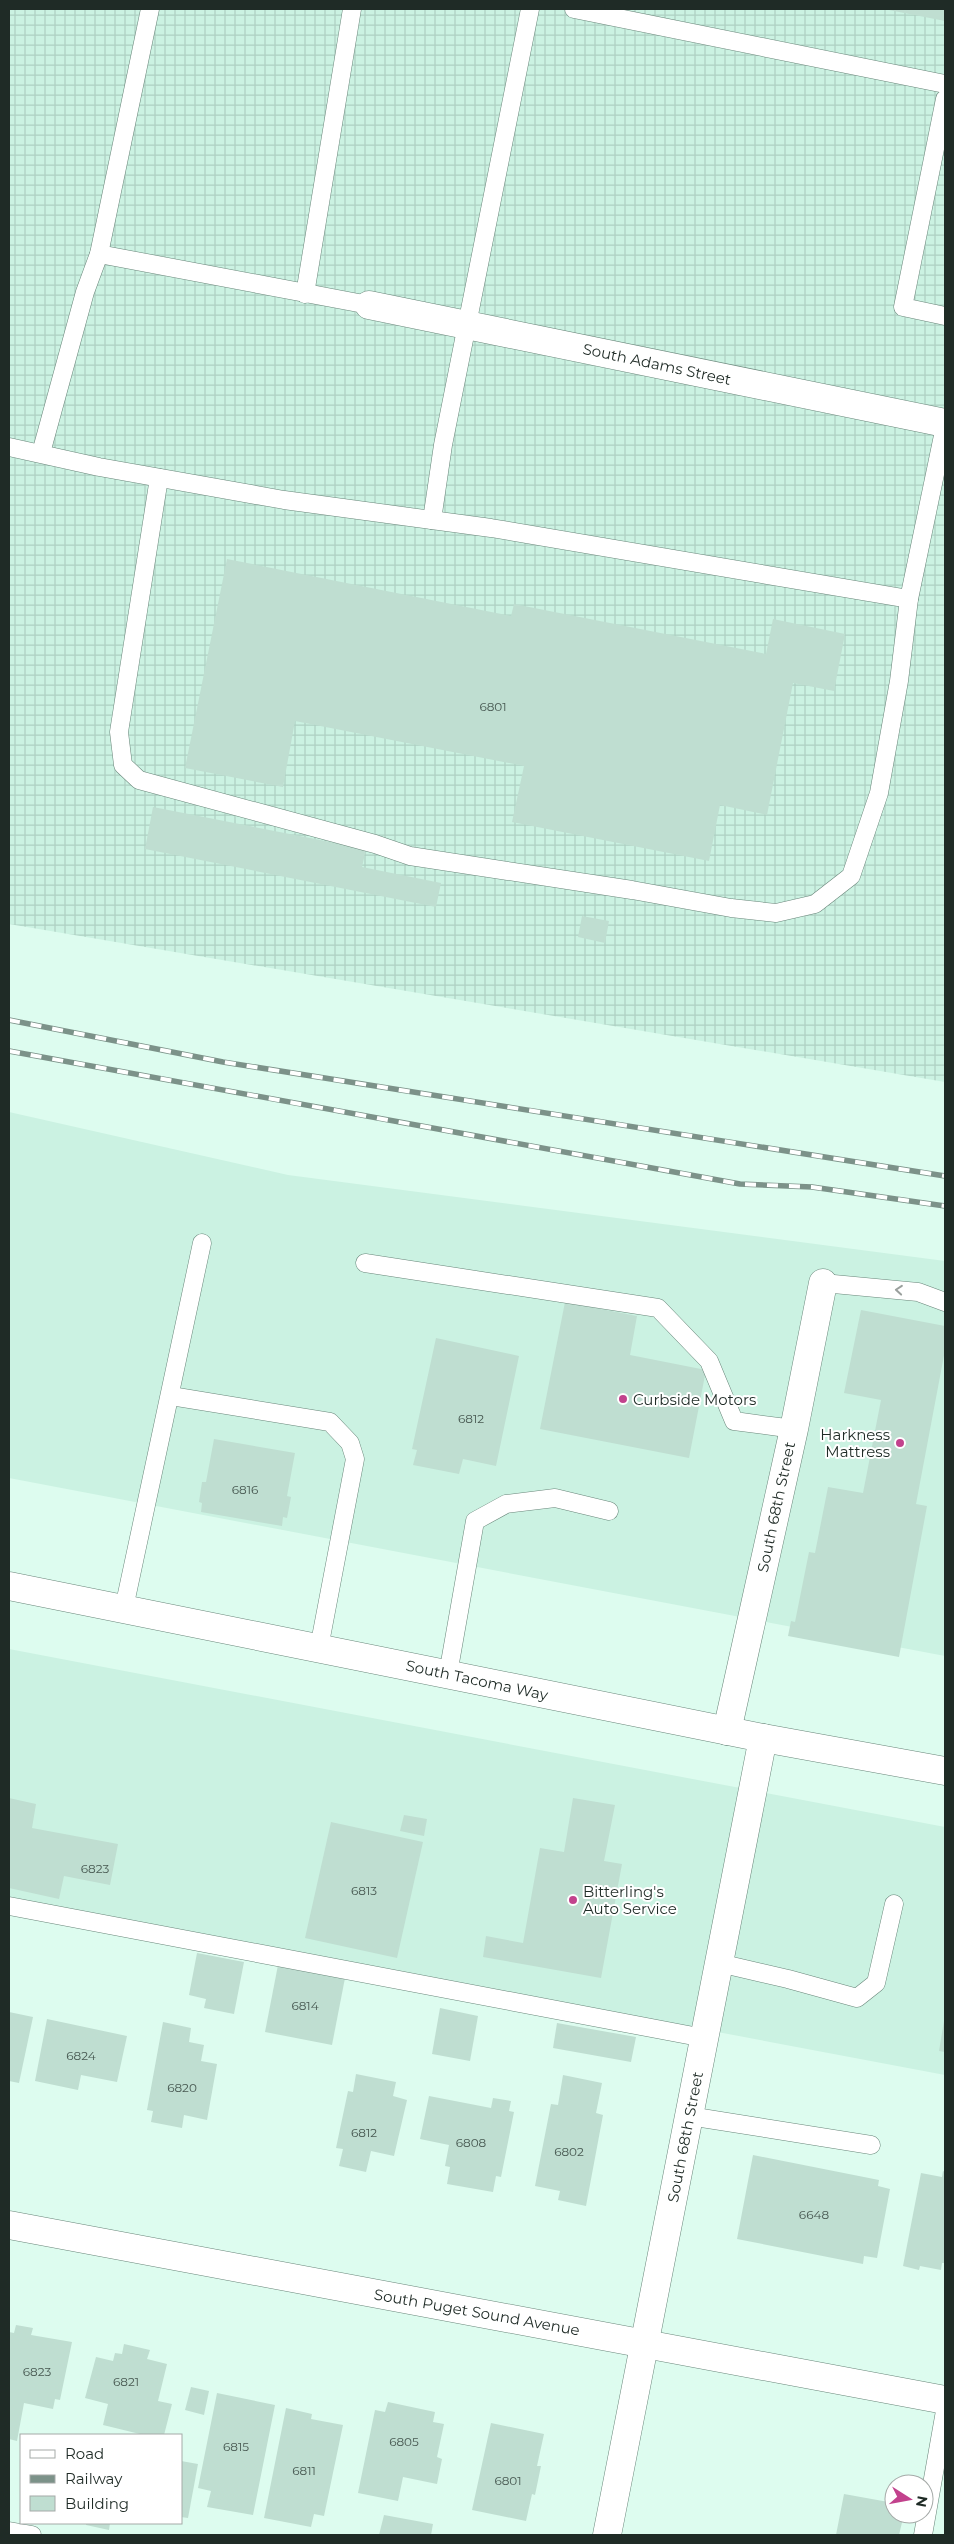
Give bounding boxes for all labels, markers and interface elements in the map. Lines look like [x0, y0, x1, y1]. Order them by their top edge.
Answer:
street label: South Adams Street [581, 339, 733, 389]
house number: 6801 [479, 699, 507, 714]
one-way arrow [894, 1285, 902, 1296]
place label: Curbside Motors [633, 1390, 756, 1409]
marker: Curbside Motors [617, 1393, 629, 1405]
house number: 6812 [458, 1411, 484, 1426]
place label: Harkness Mattress [820, 1425, 890, 1461]
marker: Harkness Mattress [894, 1437, 906, 1449]
street label: South 68th Street [753, 1440, 799, 1574]
house number: 6816 [232, 1482, 258, 1497]
street label: South Tacoma Way [404, 1656, 551, 1705]
house number: 6823 [81, 1861, 109, 1876]
place label: Bitterling's Auto Service [583, 1882, 677, 1918]
house number: 6813 [351, 1883, 377, 1898]
marker: Bitterling's Auto Service [567, 1894, 579, 1906]
house number: 6814 [291, 1998, 319, 2013]
house number: 6824 [66, 2048, 96, 2063]
street label: South 68th Street [663, 2070, 707, 2204]
house number: 6820 [167, 2080, 197, 2095]
house number: 6812 [351, 2125, 377, 2140]
house number: 6808 [456, 2135, 487, 2150]
house number: 6802 [554, 2144, 584, 2159]
house number: 6648 [799, 2207, 830, 2222]
street label: South Puget Sound Avenue [373, 2285, 581, 2339]
house number: 6823 [23, 2364, 51, 2379]
house number: 6821 [113, 2374, 139, 2389]
legend [20, 2434, 182, 2524]
house number: 6805 [389, 2434, 419, 2449]
house number: 6815 [223, 2439, 249, 2454]
text: Road [65, 2444, 104, 2463]
house number: 6811 [292, 2463, 316, 2478]
text: Railway [65, 2469, 123, 2488]
house number: 6801 [494, 2473, 522, 2488]
north arrow [884, 2474, 934, 2524]
text: Building [65, 2494, 129, 2513]
text: N [912, 2494, 932, 2509]

